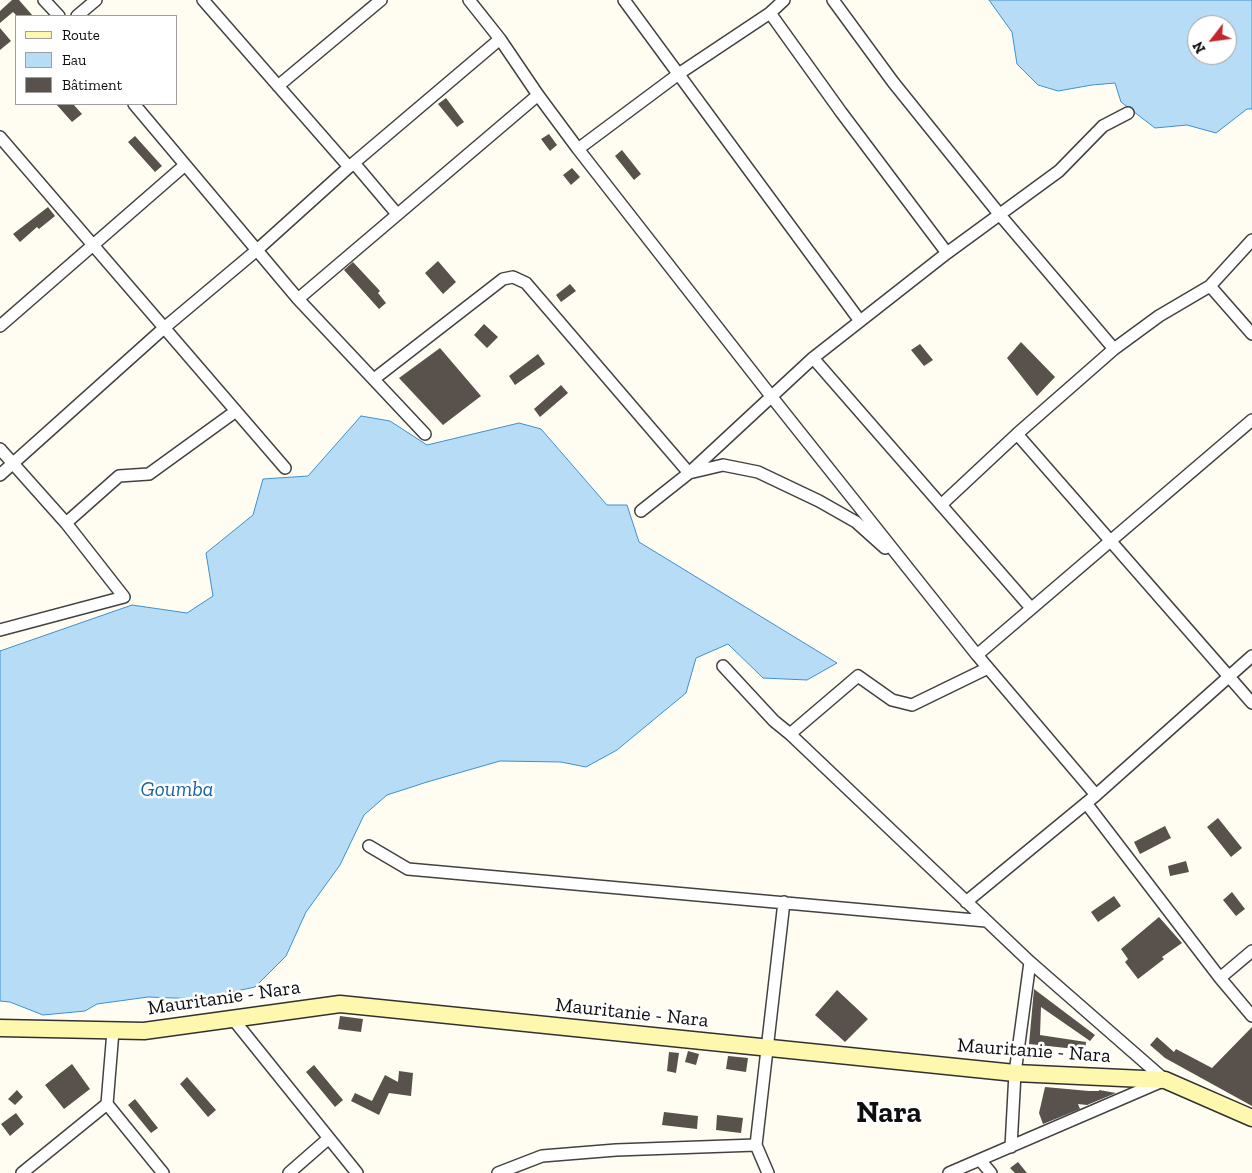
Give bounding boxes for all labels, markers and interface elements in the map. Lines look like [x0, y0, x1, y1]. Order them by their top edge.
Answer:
legend [15, 15, 178, 105]
north arrow [1187, 15, 1237, 65]
text: Route [62, 26, 100, 44]
text: N [1189, 38, 1209, 56]
text: Eau [62, 51, 86, 69]
text: Bâtiment [62, 76, 122, 94]
water label: Goumba [141, 777, 213, 803]
street label: Mauritanie - Nara [146, 975, 302, 1021]
street label: Mauritanie - Nara [554, 993, 710, 1033]
street label: Mauritanie - Nara [956, 1034, 1112, 1068]
district label: Nara [856, 1095, 922, 1131]

